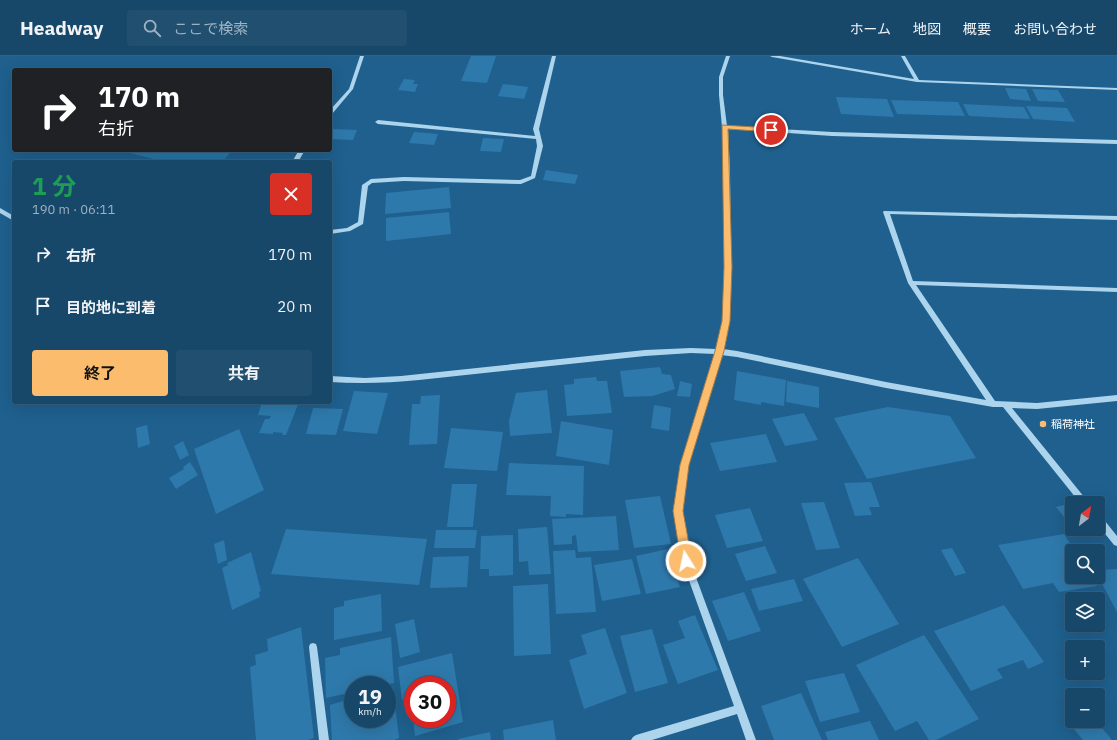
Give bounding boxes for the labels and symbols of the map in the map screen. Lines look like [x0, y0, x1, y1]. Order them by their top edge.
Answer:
pin [754, 113, 788, 147]
place label: 稲荷神社 [1051, 417, 1095, 431]
marker: 稲荷神社 [1038, 419, 1048, 429]
north arrow [1065, 496, 1105, 536]
position arrow [665, 540, 707, 582]
speed limit sign: 30 [404, 676, 456, 728]

